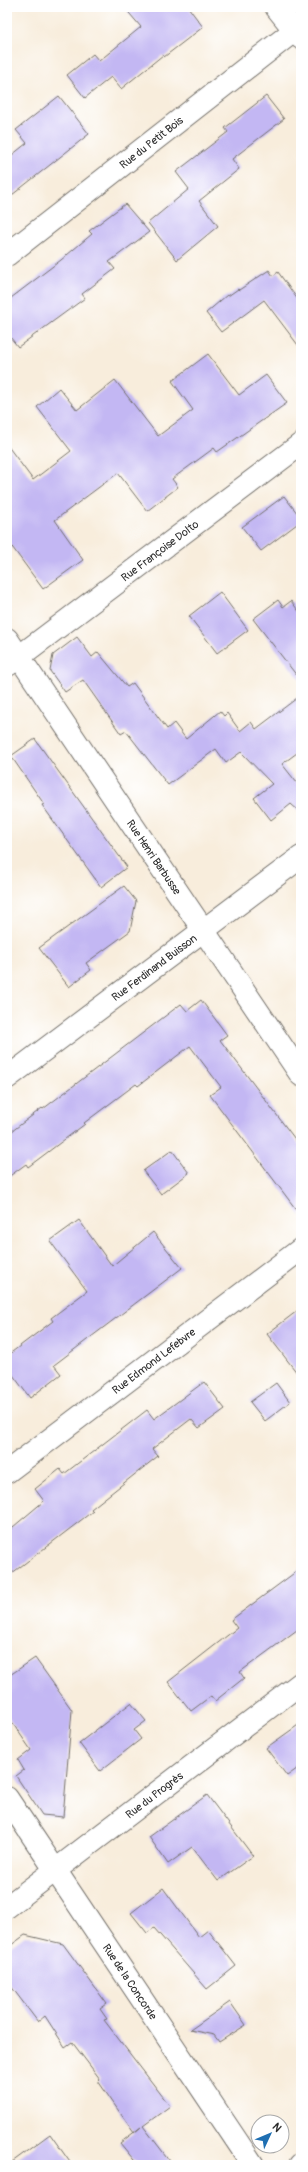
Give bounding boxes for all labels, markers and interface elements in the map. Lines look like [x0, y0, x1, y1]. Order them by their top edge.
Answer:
street label: Rue du Petit Bois [117, 114, 186, 172]
street label: Rue Françoise Dolto [119, 518, 201, 584]
street label: Rue Henri Barbusse [124, 817, 184, 898]
street label: Rue Ferdinand Buisson [109, 932, 200, 1004]
street label: Rue Edmond Lefebvre [110, 1325, 198, 1397]
street label: Rue du Progrès [123, 1769, 186, 1821]
street label: Rue de la Concorde [100, 1942, 160, 2023]
north arrow [250, 2114, 290, 2154]
text: N [270, 2120, 284, 2135]

